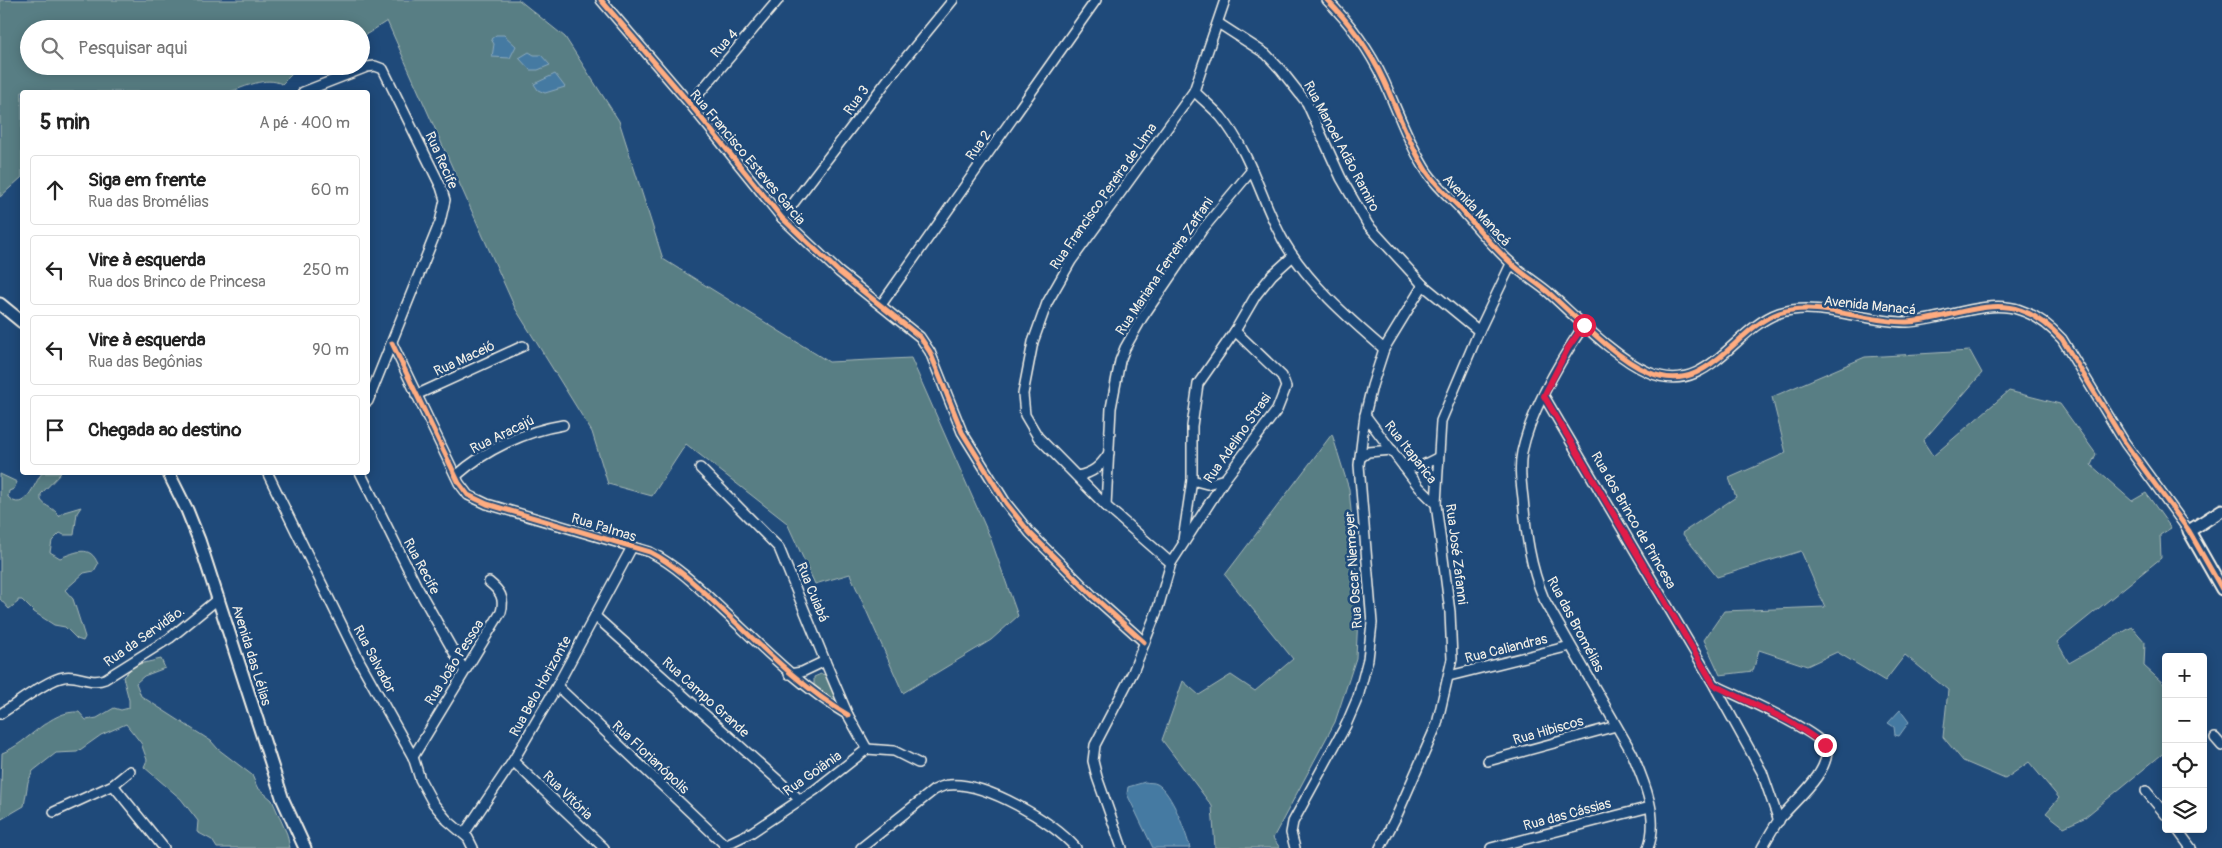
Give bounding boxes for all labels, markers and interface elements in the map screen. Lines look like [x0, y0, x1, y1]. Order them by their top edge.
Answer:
search box [20, 20, 370, 75]
street label: Rua 4 [707, 25, 742, 61]
icon: search [38, 34, 66, 62]
text: Pesquisar aqui [78, 36, 187, 60]
street label: Rua Manoel Adão Ramiro [1300, 78, 1383, 215]
street label: Rua 3 [840, 82, 873, 118]
street label: Rua Francisco Esteves Garcia [686, 86, 809, 228]
text: 5 min [40, 109, 90, 136]
text: A pé · 400 m [259, 113, 350, 133]
street label: Rua Francisco Pereira de Lima [1046, 120, 1161, 273]
street label: Rua 2 [962, 127, 995, 163]
street label: Rua Recife [421, 129, 462, 192]
text: Siga em frente [88, 168, 206, 192]
street label: Avenida Manacá [1439, 171, 1514, 250]
icon: ahead [41, 176, 69, 204]
text: 60 m [311, 180, 349, 200]
text: Rua das Bromélias [88, 192, 209, 212]
street label: Rua Mariana Ferreira Zaffani [1112, 194, 1217, 338]
text: Vire à esquerda [88, 248, 206, 272]
icon: left [41, 256, 69, 284]
text: 250 m [303, 260, 349, 280]
text: Rua dos Brinco de Princesa [88, 272, 266, 292]
street label: Avenida Manacá [1823, 292, 1917, 319]
route start [1573, 314, 1596, 337]
text: Vire à esquerda [88, 328, 206, 352]
icon: left [41, 336, 69, 364]
street label: Rua Maceió [431, 337, 498, 380]
text: 90 m [312, 340, 349, 360]
text: Rua das Begônias [88, 352, 202, 372]
street label: Rua Adelino Strasi [1200, 390, 1275, 487]
street label: Rua Aracajú [467, 412, 537, 457]
icon: arrive [41, 416, 69, 444]
text: Chegada ao destino [88, 418, 241, 442]
street label: Rua Itaparica [1381, 418, 1440, 487]
street label: Rua dos Brinco de Princesa [1587, 449, 1680, 592]
street label: Rua José Zafanni [1442, 503, 1471, 606]
street label: Rua Palmas [569, 510, 639, 546]
street label: Rua Oscar Niemeyer [1341, 511, 1366, 629]
street label: Rua Recife [400, 535, 443, 597]
street label: Rua Cuiabá [793, 560, 832, 624]
street label: Rua das Bromélias [1543, 574, 1608, 675]
street label: Rua da Servidão. [101, 602, 188, 671]
street label: Avenida das Lélias [228, 603, 275, 708]
street label: Rua João Pessoa [421, 616, 488, 708]
street label: Rua Salvador [350, 622, 400, 696]
street label: Rua Caliandras [1463, 630, 1550, 667]
street label: Rua Belo Horizonte [506, 633, 575, 739]
map controls [2162, 653, 2207, 833]
button: + [2162, 653, 2207, 698]
street label: Rua Campo Grande [658, 654, 753, 741]
button: − [2162, 698, 2207, 743]
street label: Rua Hibiscos [1511, 712, 1586, 749]
street label: Rua Florianópolis [609, 717, 693, 798]
route end [1814, 734, 1837, 757]
button: locate [2162, 743, 2207, 788]
street label: Rua Goiânia [780, 747, 845, 800]
street label: Rua Vitória [539, 767, 596, 823]
button: layers [2162, 788, 2207, 833]
street label: Rua das Cássias [1521, 794, 1614, 834]

